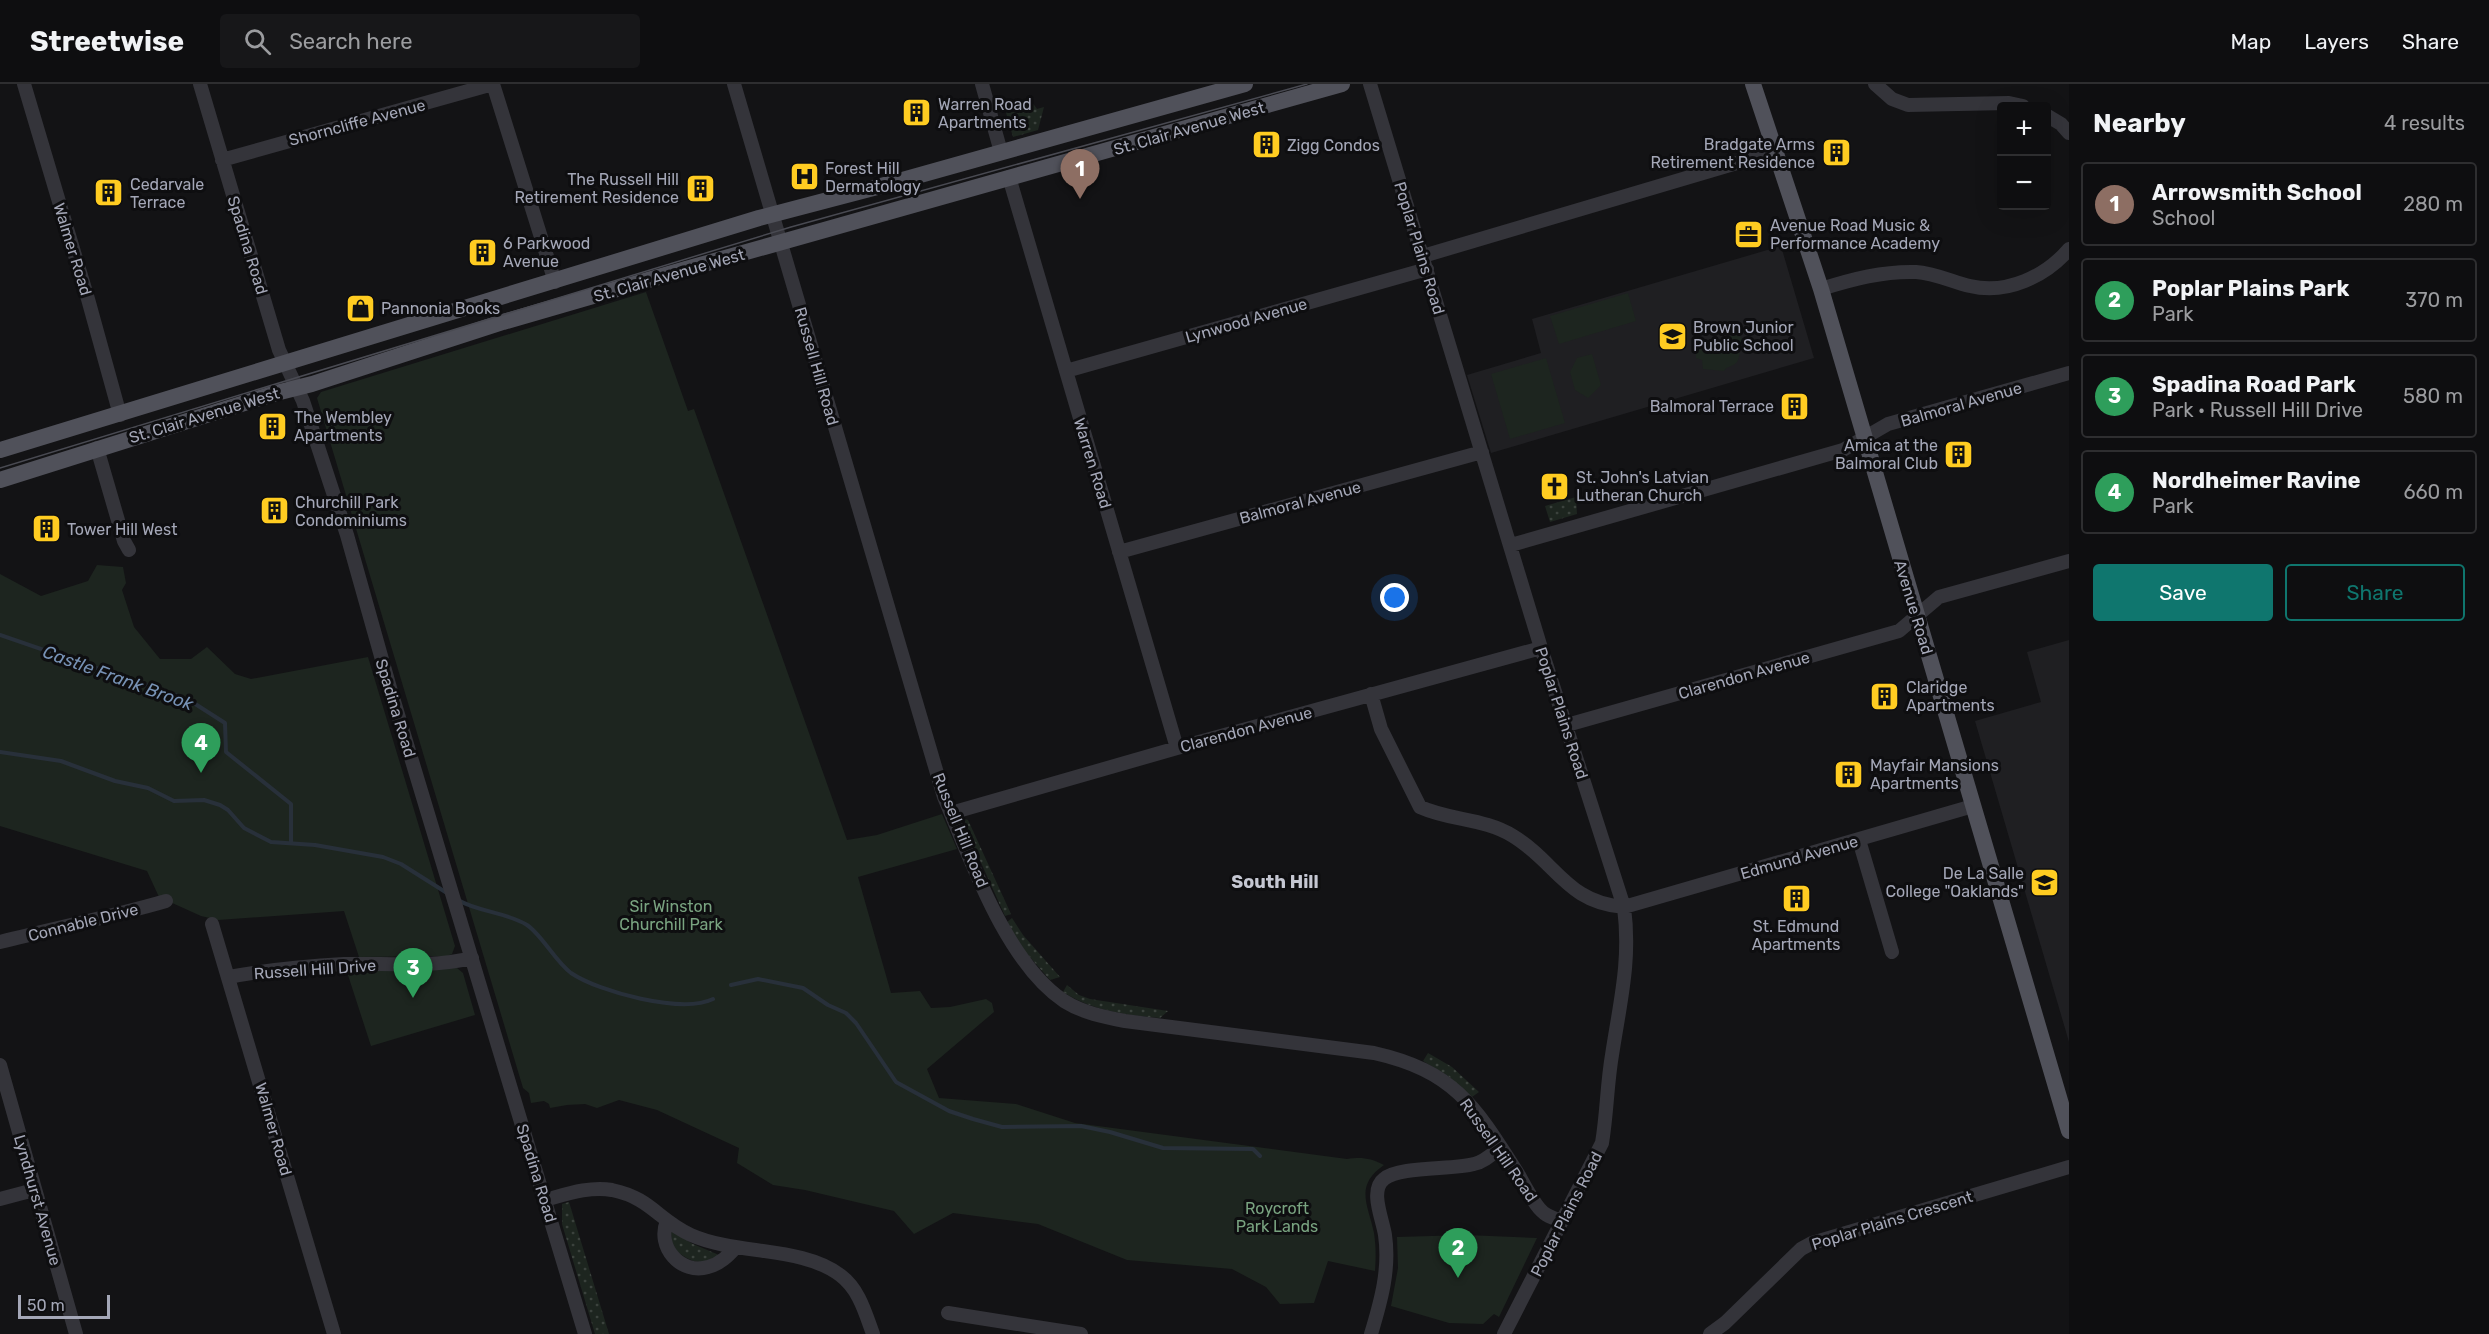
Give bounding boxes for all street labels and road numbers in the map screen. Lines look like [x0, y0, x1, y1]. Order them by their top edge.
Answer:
street label: Shorncliffe Avenue [287, 95, 428, 150]
street label: St. Clair Avenue West [1111, 98, 1267, 159]
street label: Poplar Plains Road [1390, 179, 1449, 317]
street label: Spadina Road [224, 194, 272, 297]
street label: Walmer Road [49, 201, 96, 298]
street label: St. Clair Avenue West [591, 245, 747, 306]
street label: Lynwood Avenue [1183, 294, 1309, 347]
street label: Russell Hill Road [791, 305, 842, 427]
street label: Balmoral Avenue [1898, 378, 2024, 431]
street label: St. Clair Avenue West [127, 384, 282, 447]
street label: Warren Road [1070, 416, 1115, 511]
street label: Balmoral Avenue [1237, 477, 1363, 528]
street label: Avenue Road [1890, 558, 1937, 657]
street label: Poplar Plains Road [1531, 645, 1592, 782]
street label: Clarendon Avenue [1676, 648, 1812, 703]
street label: Spadina Road [372, 657, 420, 760]
street label: Clarendon Avenue [1178, 703, 1314, 756]
street label: Russell Hill Road [929, 770, 992, 890]
street label: Edmund Avenue [1738, 832, 1860, 883]
street label: Connable Drive [26, 900, 140, 945]
street label: Russell Hill Drive [253, 956, 377, 983]
street label: Walmer Road [251, 1080, 296, 1178]
street label: Russell Hill Road [1456, 1095, 1541, 1206]
street label: Spadina Road [513, 1122, 561, 1225]
street label: Lyndhurst Avenue [10, 1133, 65, 1268]
street label: Poplar Plains Road [1527, 1149, 1606, 1280]
street label: Poplar Plains Crescent [1809, 1187, 1975, 1254]

